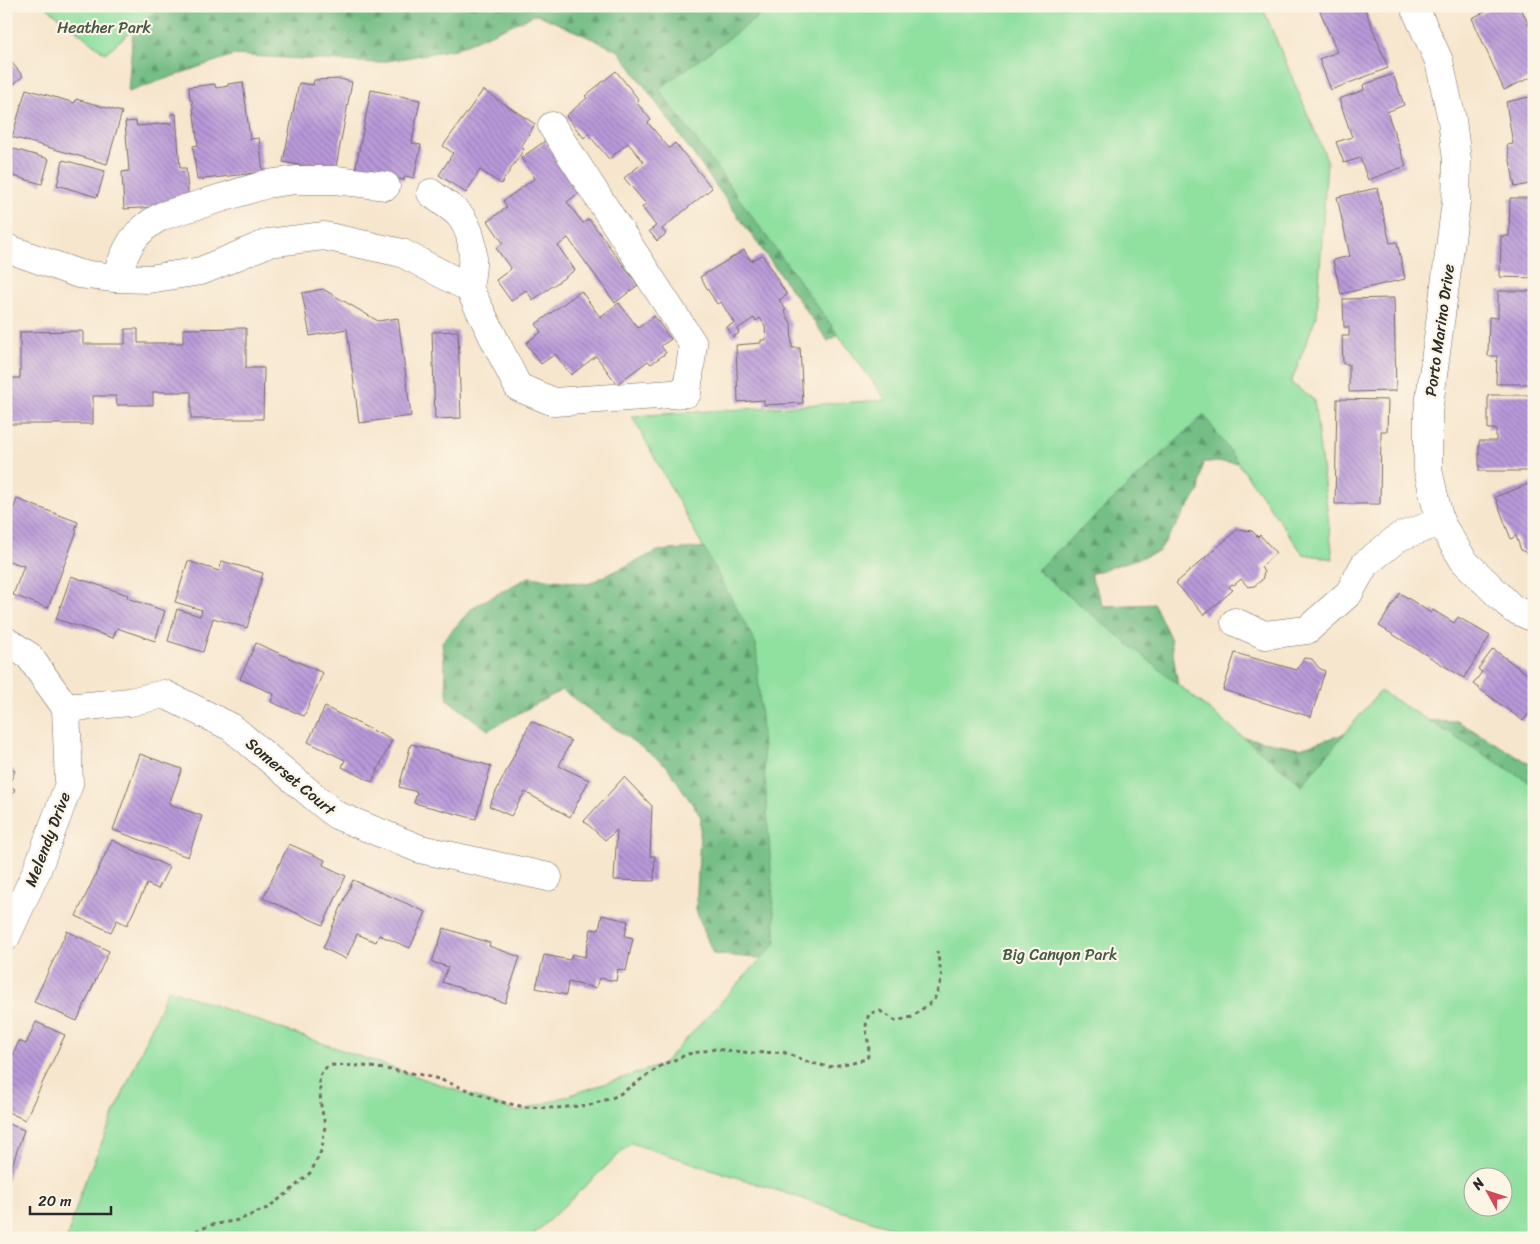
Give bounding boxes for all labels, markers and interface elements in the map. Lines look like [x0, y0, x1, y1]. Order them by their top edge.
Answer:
park label: Heather Park [57, 13, 152, 42]
street label: Porto Marino Drive [1416, 262, 1463, 398]
street label: Somerset Court [239, 730, 343, 823]
street label: Melendy Drive [16, 787, 79, 891]
park label: Big Canyon Park [1002, 940, 1118, 969]
north arrow [1462, 1166, 1512, 1216]
text: N [1465, 1172, 1491, 1196]
scale bar [30, 1184, 111, 1216]
text: 20 m [38, 1188, 72, 1214]

